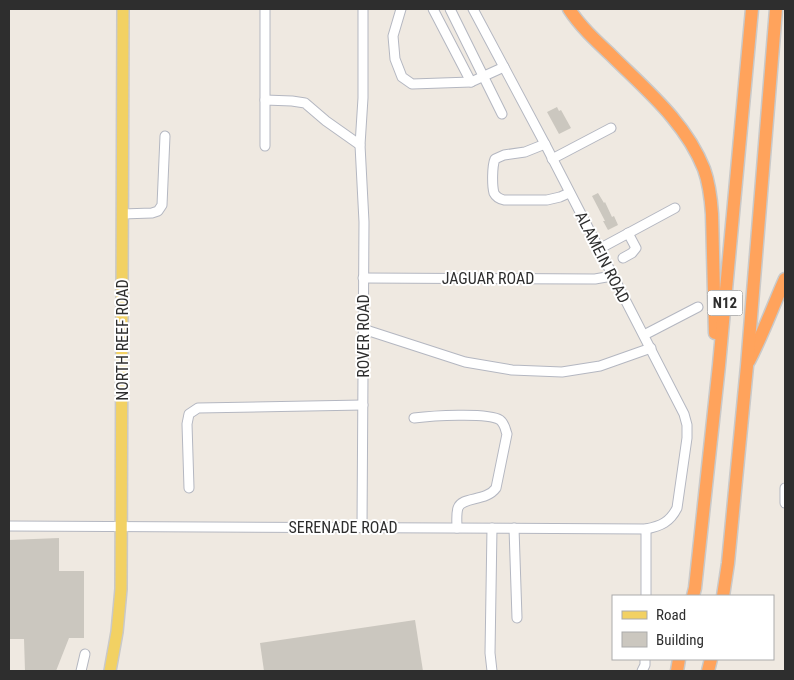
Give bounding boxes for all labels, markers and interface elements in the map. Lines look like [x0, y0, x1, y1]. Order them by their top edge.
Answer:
street label: ALAMEIN ROAD [571, 208, 634, 306]
street label: JAGUAR ROAD [442, 269, 534, 288]
street label: NORTH REEF ROAD [113, 279, 132, 401]
road number: N12 [708, 290, 742, 316]
street label: ROVER ROAD [354, 294, 373, 378]
street label: SERENADE ROAD [288, 518, 398, 537]
legend [612, 595, 774, 660]
text: Road [656, 606, 686, 624]
text: Building [656, 631, 704, 649]

